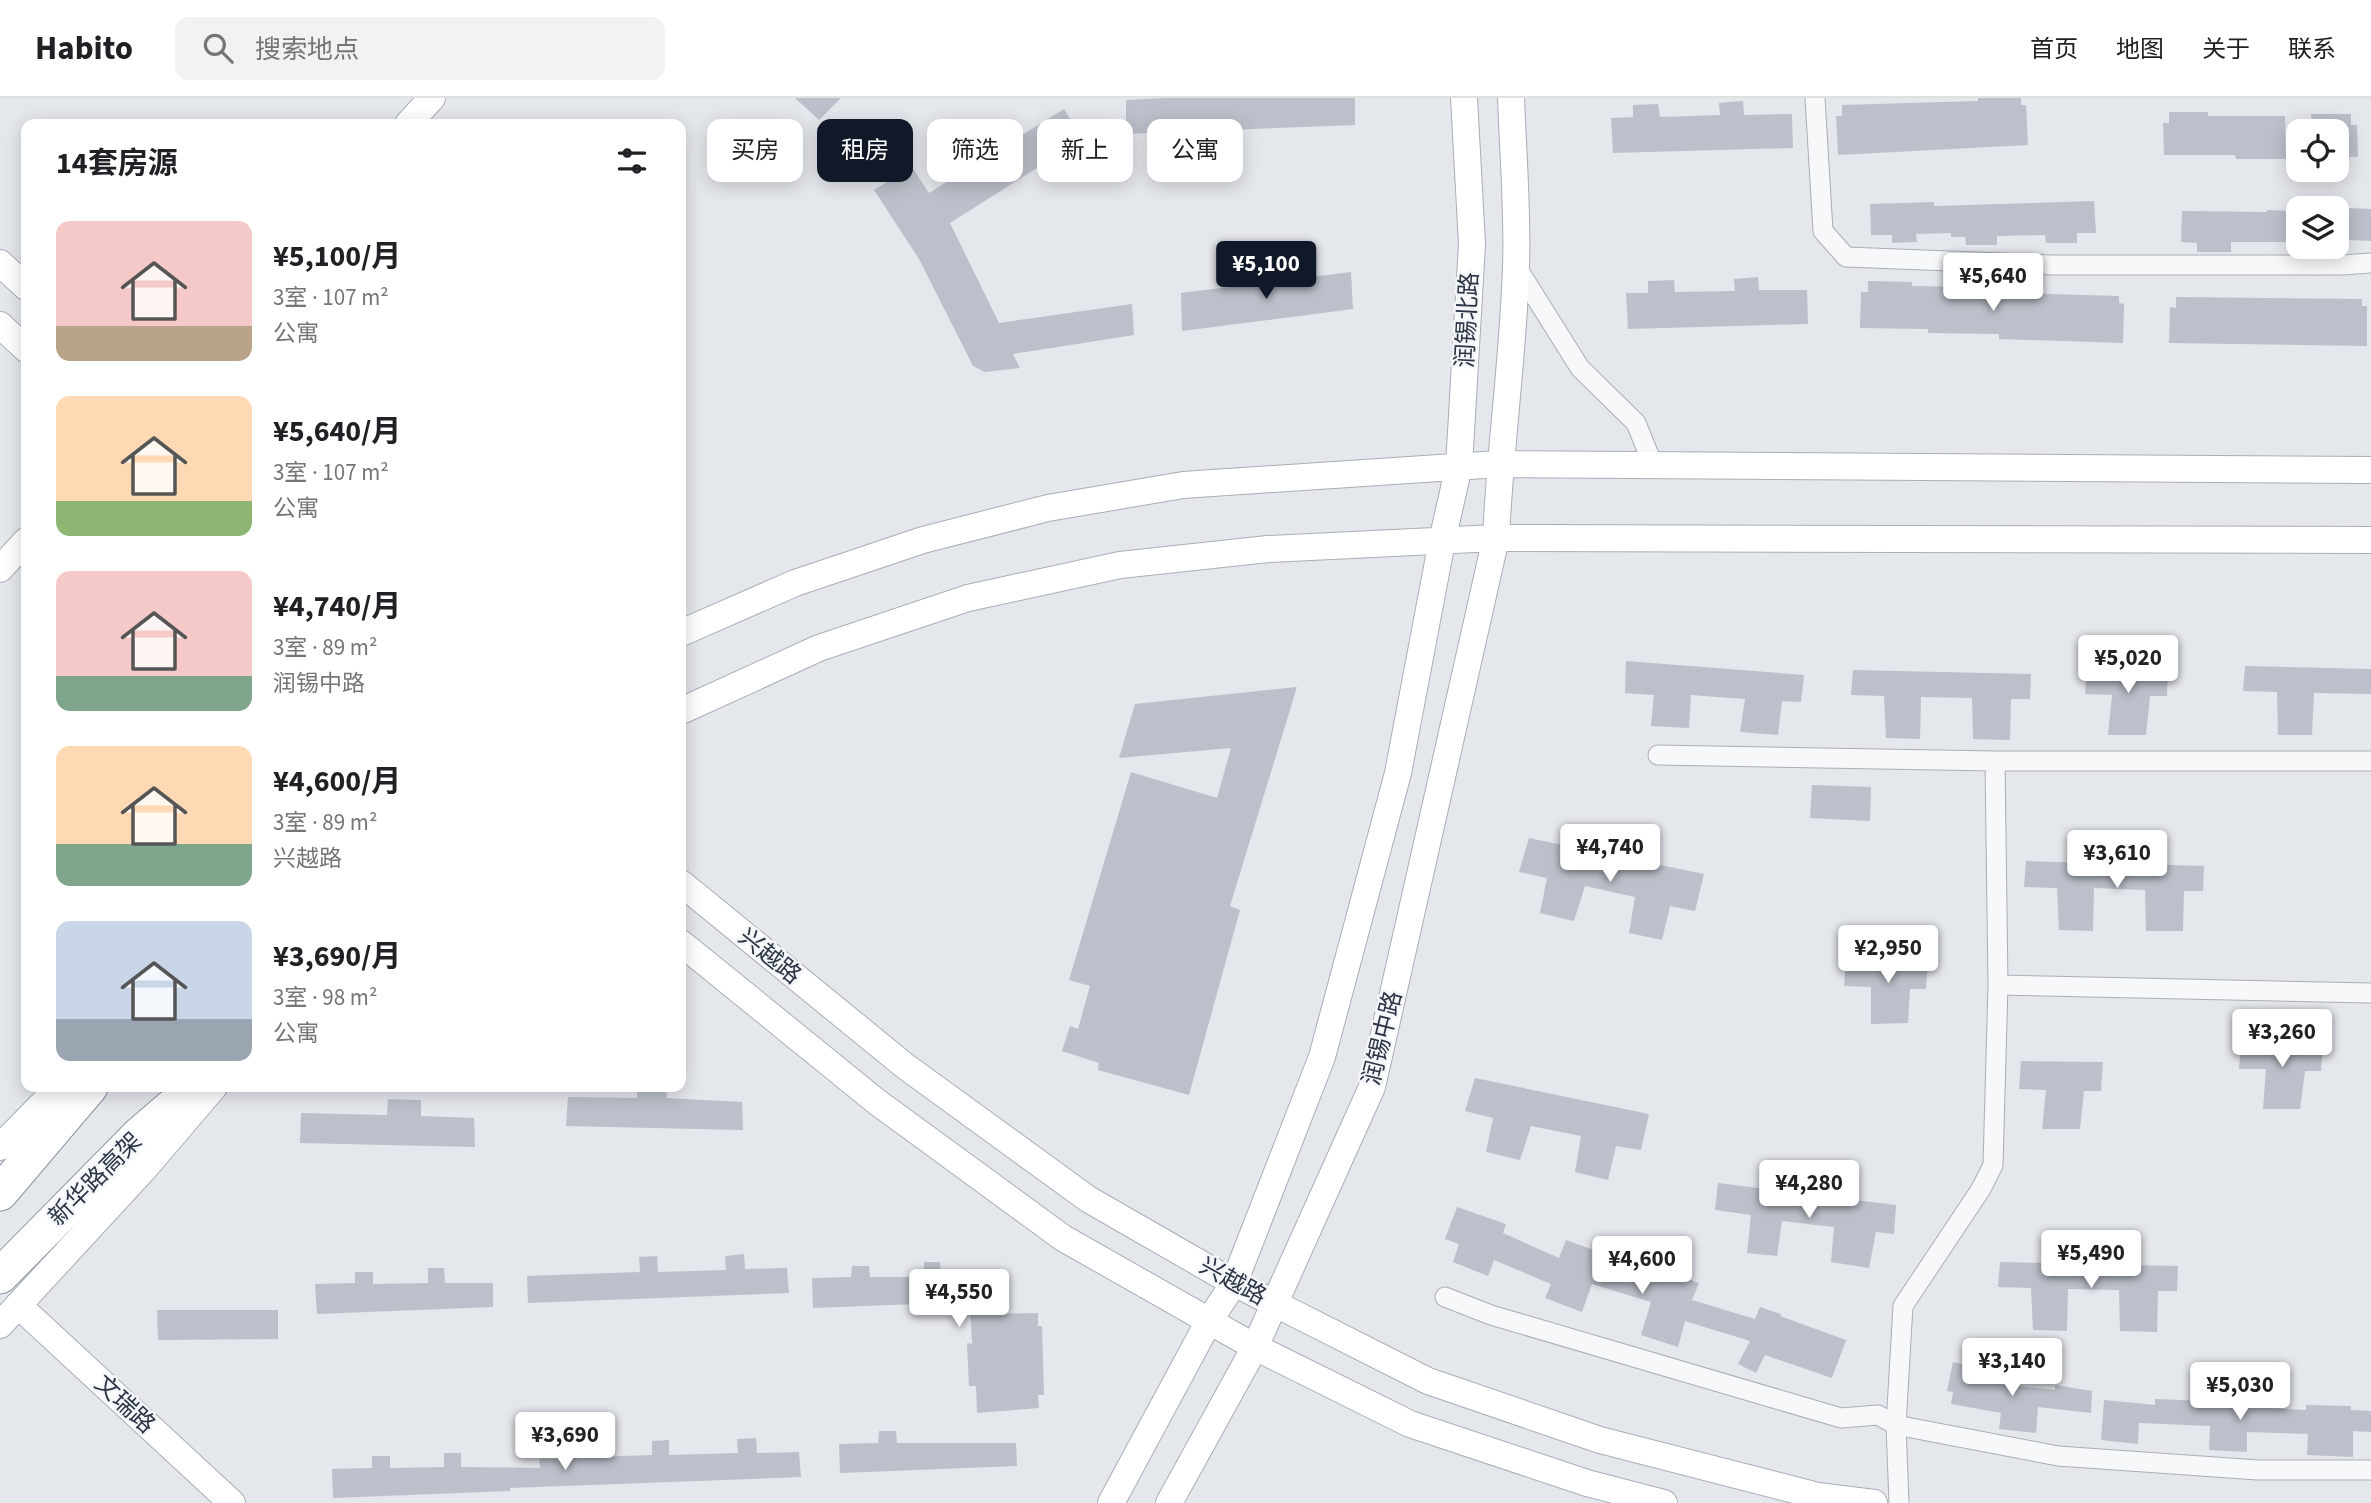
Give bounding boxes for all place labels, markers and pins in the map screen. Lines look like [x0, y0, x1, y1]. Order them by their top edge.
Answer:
pin: ¥5,100 [1209, 242, 1323, 301]
pin: ¥5,640 [1936, 254, 2050, 313]
pin: ¥5,020 [2071, 636, 2185, 695]
pin: ¥4,740 [1553, 824, 1667, 884]
pin: ¥3,610 [2060, 830, 2174, 890]
pin: ¥2,950 [1831, 926, 1945, 985]
pin: ¥3,260 [2225, 1010, 2339, 1069]
pin: ¥4,280 [1752, 1160, 1866, 1220]
pin: ¥5,490 [2034, 1230, 2148, 1290]
pin: ¥4,600 [1585, 1236, 1699, 1296]
pin: ¥4,550 [902, 1270, 1016, 1329]
pin: ¥3,140 [1955, 1338, 2069, 1398]
pin: ¥5,030 [2183, 1362, 2297, 1422]
pin: ¥3,690 [508, 1412, 622, 1472]

